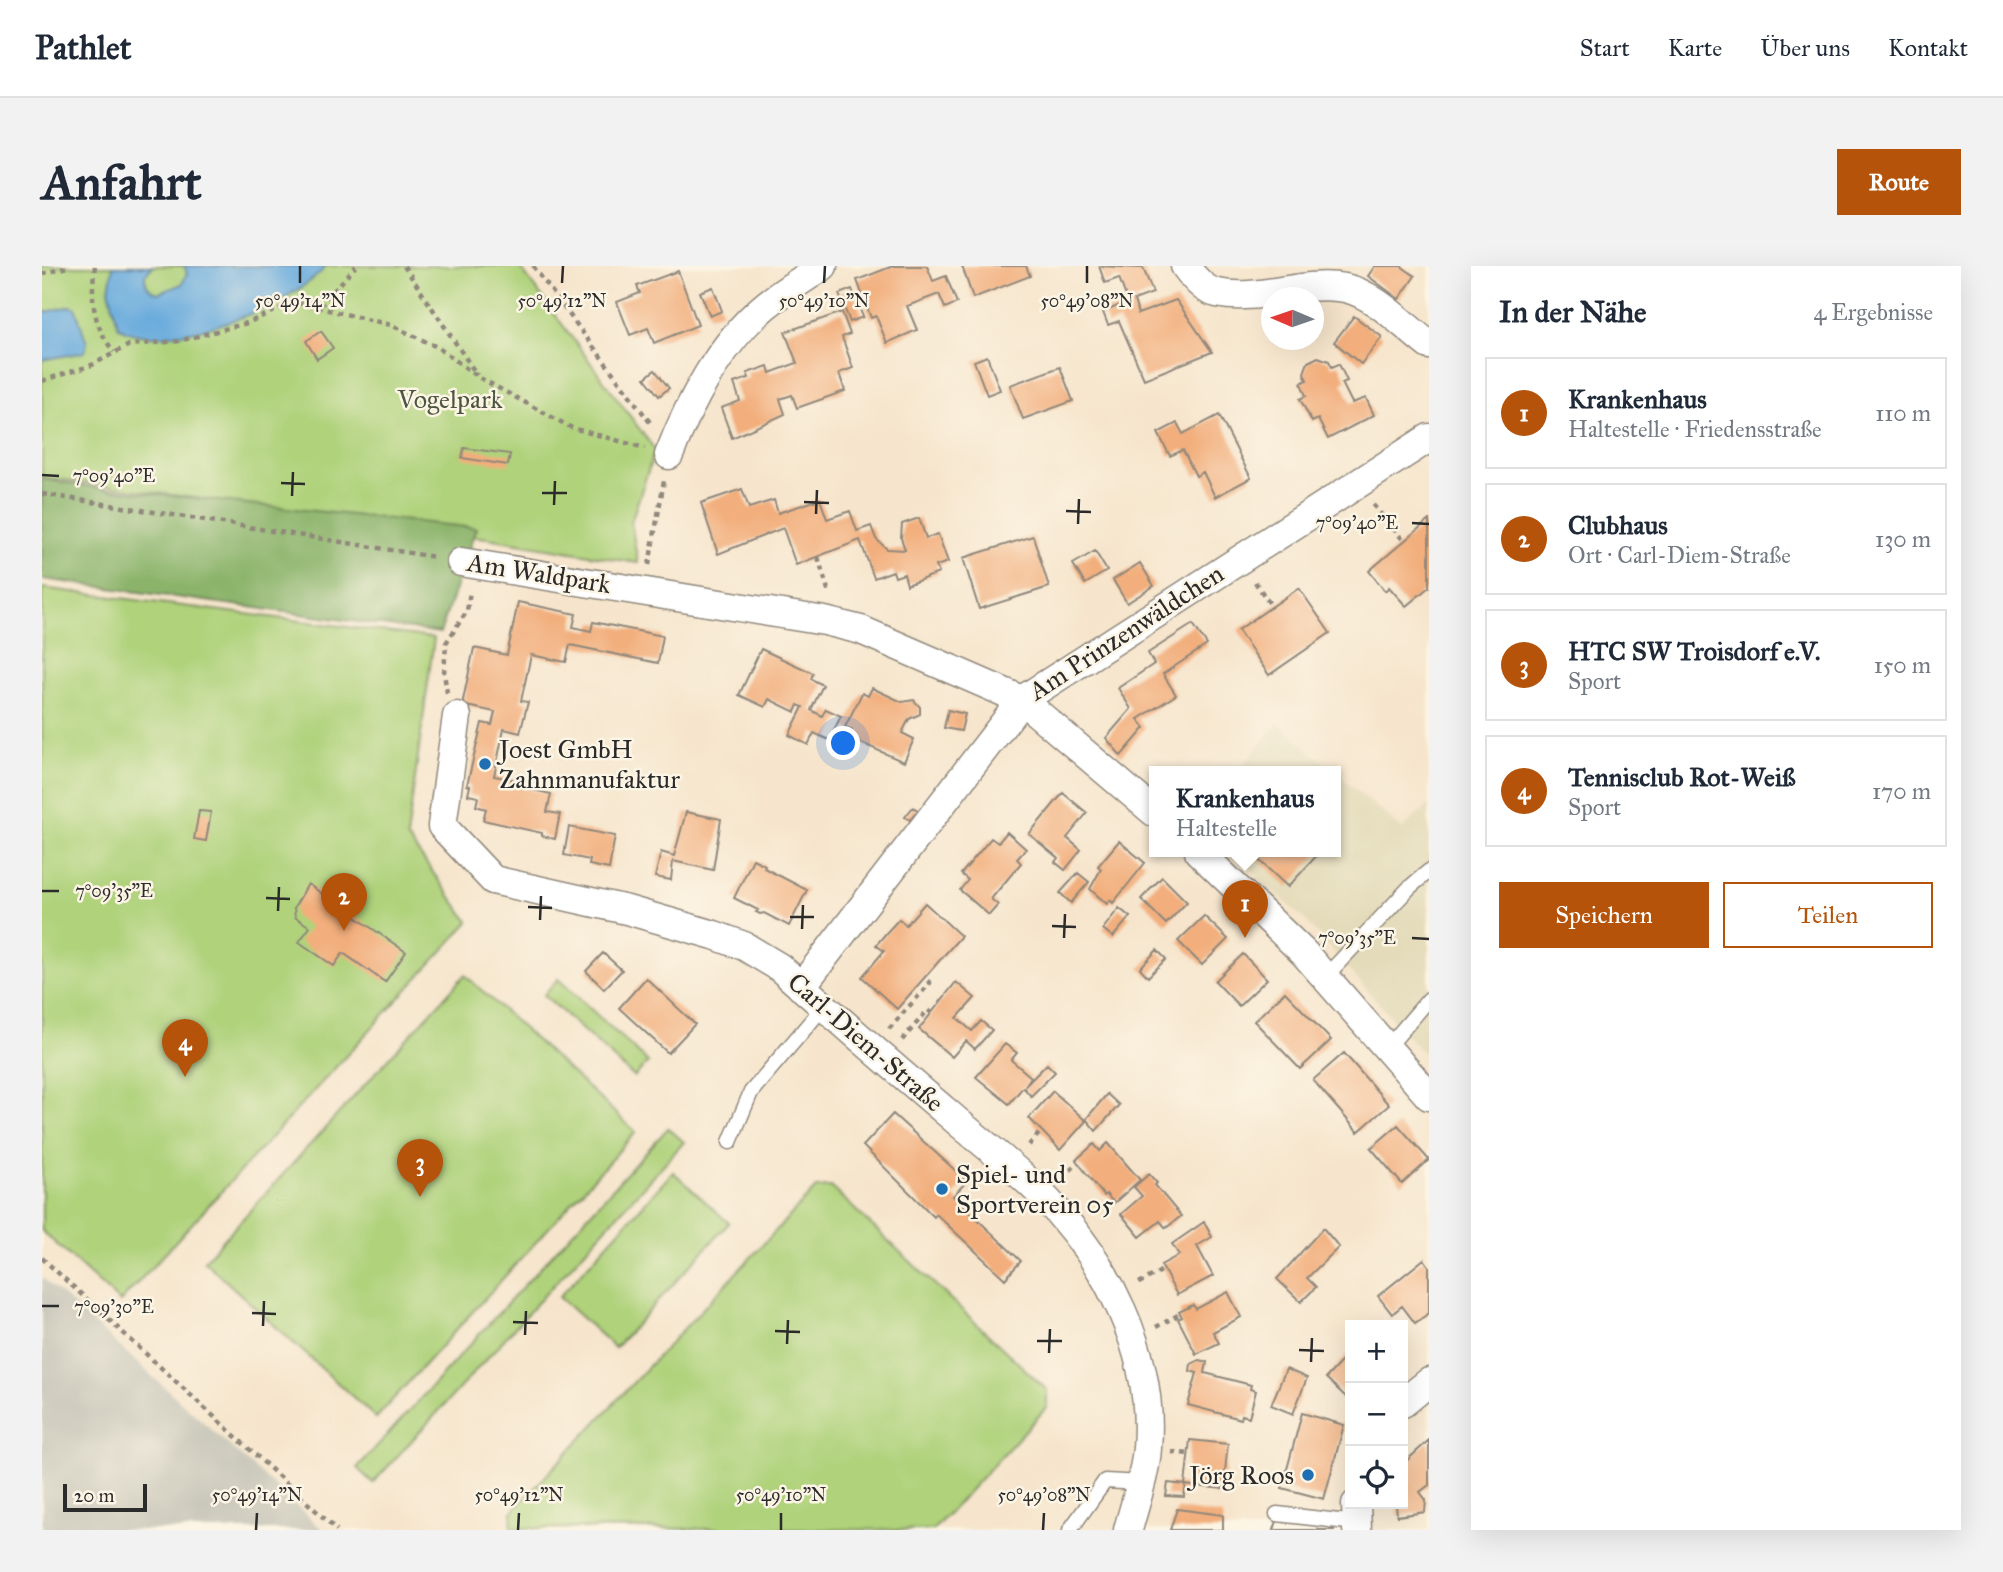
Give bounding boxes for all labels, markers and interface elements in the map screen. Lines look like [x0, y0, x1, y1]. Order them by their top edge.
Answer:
text: Pathlet [35, 28, 132, 68]
text: Start [1580, 33, 1630, 63]
text: Karte [1668, 33, 1722, 63]
text: Über uns [1760, 33, 1850, 63]
text: Kontakt [1888, 33, 1968, 63]
button: Route [1837, 149, 1961, 215]
text: Anfahrt [42, 153, 202, 212]
north arrow [1261, 287, 1324, 350]
text: 50°49'14"N [255, 290, 345, 312]
text: 50°49'12"N [517, 290, 607, 312]
text: 50°49'10"N [779, 290, 869, 312]
text: 50°49'08"N [1040, 290, 1134, 312]
text: In der Nähe [1499, 294, 1647, 330]
text: 4 Ergebnisse [1814, 298, 1933, 326]
park label: Vogelpark [396, 383, 504, 415]
text: Krankenhaus [1568, 383, 1707, 415]
text: 1 [1519, 399, 1529, 427]
text: 110 m [1875, 399, 1931, 427]
text: Haltestelle · Friedensstraße [1568, 415, 1822, 443]
text: 7°09'40"E [73, 465, 155, 487]
text: Clubhaus [1568, 509, 1668, 541]
text: 7°09'40"E [1316, 512, 1398, 534]
text: 2 [1518, 525, 1530, 553]
text: 130 m [1875, 525, 1931, 553]
text: Ort · Carl-Diem-Straße [1568, 541, 1791, 569]
street label: Am Waldpark [464, 546, 614, 600]
street label: Am Prinzenwäldchen [1022, 557, 1229, 707]
text: HTC SW Troisdorf e.V. [1568, 635, 1820, 667]
text: 3 [1519, 651, 1529, 679]
text: 150 m [1874, 651, 1931, 679]
text: Sport [1568, 667, 1621, 695]
your location [826, 726, 860, 760]
place label: Joest GmbH Zahnmanufaktur [496, 733, 680, 795]
marker: Joest GmbH Zahnmanufaktur [477, 756, 493, 772]
text: Tennisclub Rot-Weiß [1568, 761, 1796, 793]
popup [1149, 766, 1341, 857]
text: 4 [1518, 777, 1530, 805]
text: 170 m [1872, 777, 1931, 805]
text: Krankenhaus [1176, 782, 1314, 814]
text: Sport [1568, 793, 1621, 821]
text: Haltestelle [1176, 814, 1277, 842]
pin: 2 [321, 873, 367, 931]
text: 7°09'35"E [75, 880, 153, 902]
pin: 1 [1222, 880, 1268, 938]
button: Speichern [1499, 882, 1709, 948]
button: Teilen [1723, 882, 1933, 948]
text: 7°09'35"E [1318, 927, 1396, 949]
street label: Carl-Diem-Straße [781, 966, 951, 1119]
pin: 4 [162, 1019, 208, 1077]
pin: 3 [397, 1139, 443, 1197]
place label: Spiel- und Sportverein 05 [956, 1158, 1114, 1220]
marker: Spiel- und Sportverein 05 [934, 1181, 950, 1197]
text: 7°09'30"E [74, 1296, 154, 1318]
map controls [1345, 1320, 1408, 1509]
button: + [1345, 1320, 1408, 1383]
button: − [1345, 1383, 1408, 1446]
button: locate [1345, 1446, 1408, 1509]
place label: Jörg Roos [1186, 1459, 1294, 1491]
marker: Jörg Roos [1300, 1467, 1316, 1483]
scale bar [63, 1481, 147, 1513]
text: 20 m [74, 1484, 115, 1507]
text: 50°49'14"N [212, 1484, 302, 1506]
text: 50°49'12"N [474, 1484, 564, 1506]
text: 50°49'10"N [736, 1484, 826, 1506]
text: 50°49'08"N [997, 1484, 1091, 1506]

